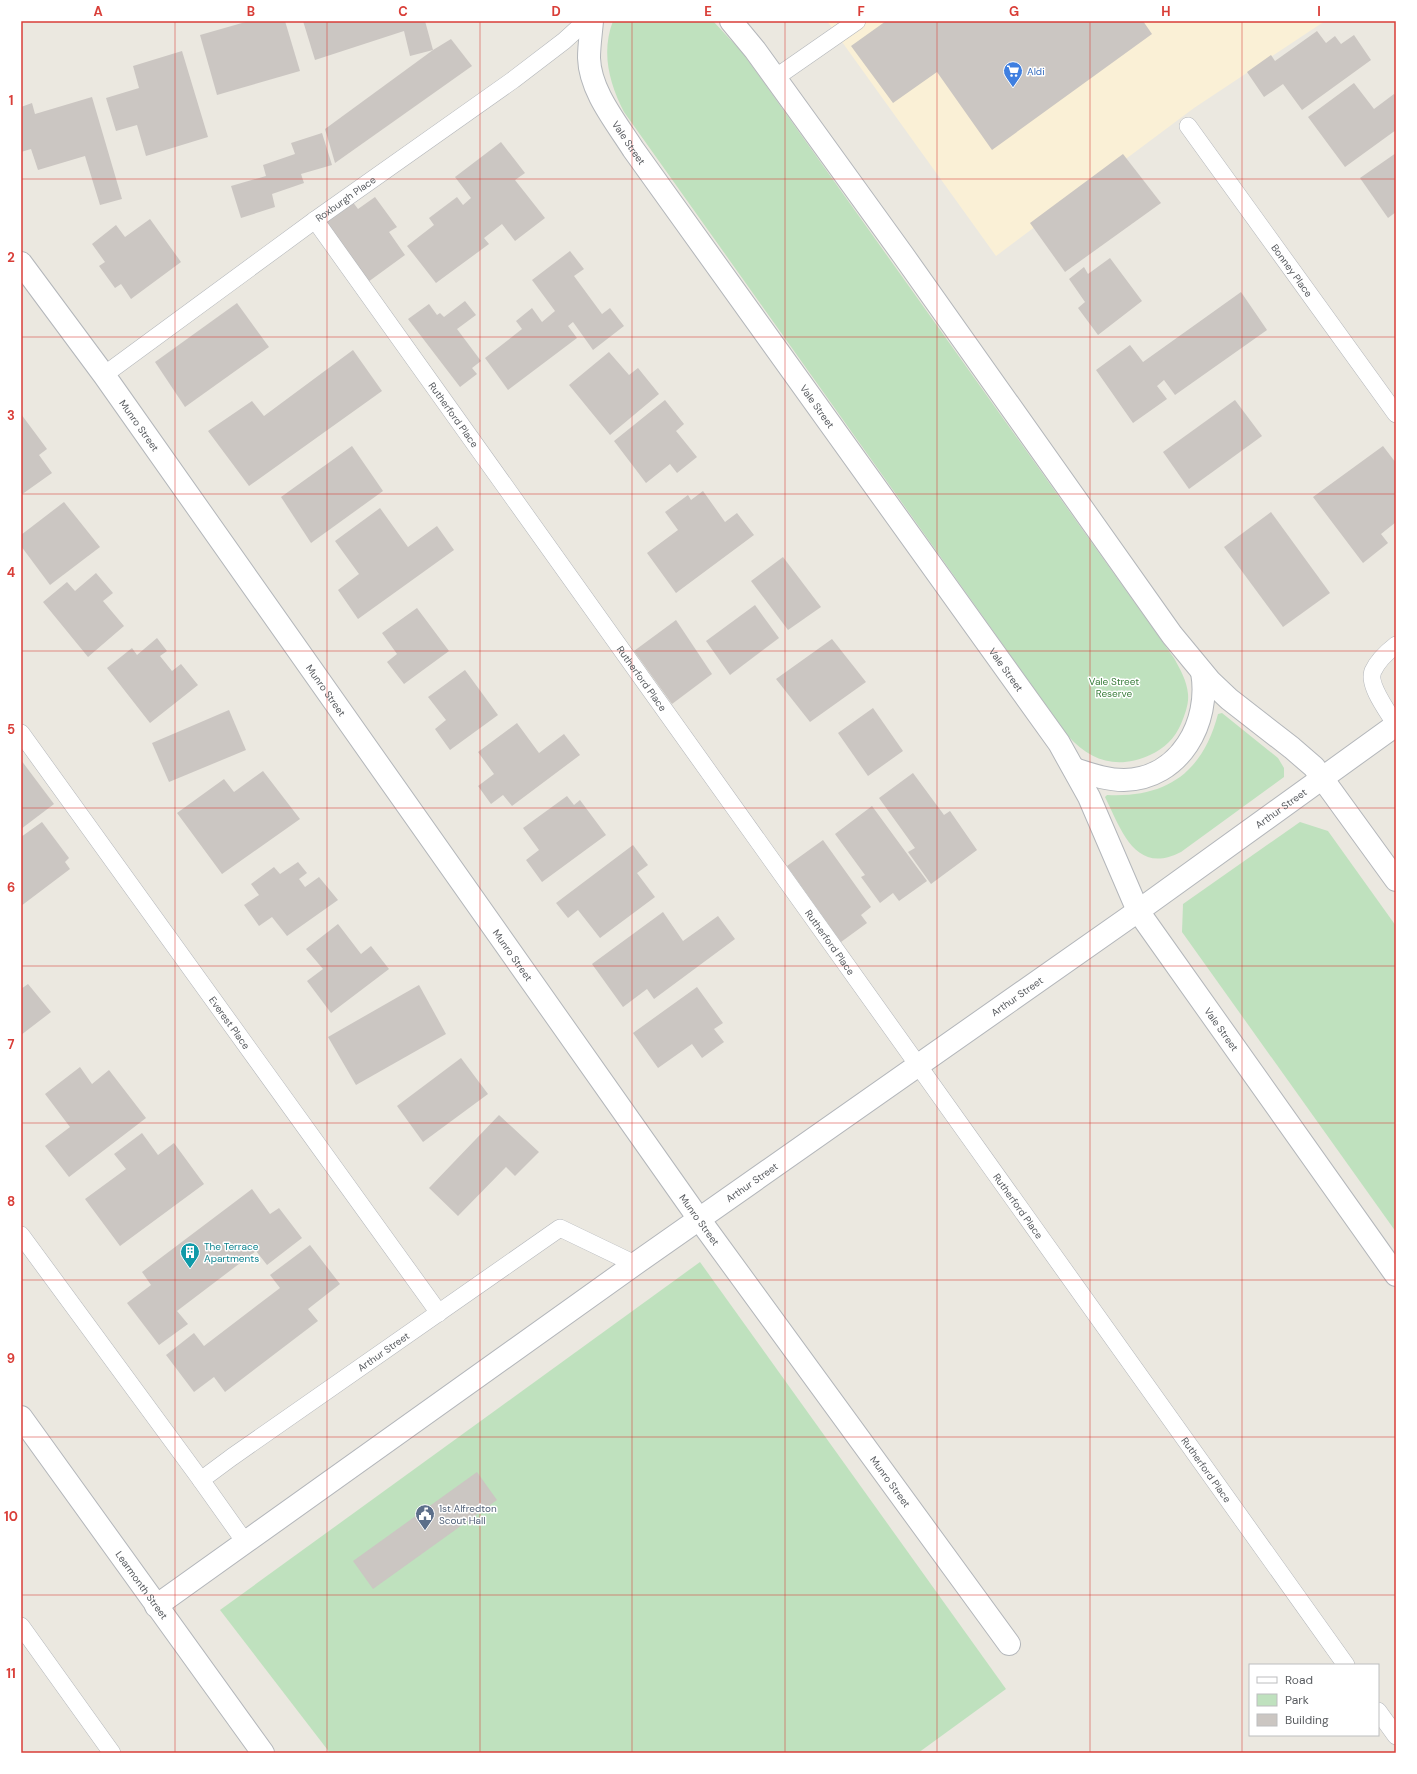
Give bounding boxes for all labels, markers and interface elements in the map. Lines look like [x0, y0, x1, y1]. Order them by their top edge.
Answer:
text: A [93, 3, 103, 20]
text: B [247, 3, 255, 20]
text: C [398, 3, 408, 20]
text: D [551, 3, 561, 20]
text: E [704, 3, 712, 20]
text: F [857, 3, 865, 20]
text: G [1009, 3, 1019, 20]
text: H [1161, 3, 1171, 20]
text: I [1317, 3, 1321, 20]
supermarket icon: Aldi [1002, 60, 1024, 88]
place label: Aldi [1027, 65, 1045, 78]
text: 1 [9, 92, 13, 109]
street label: Vale Street [609, 118, 649, 167]
street label: Roxburgh Place [313, 173, 378, 224]
street label: Bonney Place [1269, 241, 1316, 300]
text: 2 [7, 249, 15, 266]
street label: Rutherford Place [426, 379, 482, 450]
street label: Vale Street [797, 382, 838, 431]
street label: Munro Street [117, 397, 162, 454]
text: 3 [7, 407, 15, 424]
text: 4 [7, 564, 15, 581]
street label: Rutherford Place [614, 643, 670, 714]
street label: Vale Street [986, 645, 1026, 694]
street label: Munro Street [303, 662, 349, 719]
park label: Vale Street Reserve [1089, 675, 1139, 700]
text: 5 [7, 721, 15, 738]
street label: Arthur Street [1252, 785, 1309, 831]
text: 6 [7, 879, 15, 896]
street label: Rutherford Place [802, 907, 858, 978]
street label: Munro Street [490, 927, 536, 983]
street label: Arthur Street [988, 973, 1045, 1019]
street label: Everest Place [206, 994, 253, 1052]
street label: Vale Street [1202, 1005, 1242, 1053]
text: 7 [8, 1036, 15, 1053]
street label: Arthur Street [723, 1159, 780, 1205]
street label: Rutherford Place [991, 1171, 1046, 1241]
street label: Munro Street [677, 1191, 723, 1248]
text: 8 [7, 1193, 15, 1210]
place label: The Terrace Apartments [204, 1240, 259, 1265]
building icon: The Terrace Apartments [179, 1241, 201, 1269]
street label: Arthur Street [355, 1329, 412, 1374]
text: 9 [7, 1350, 15, 1367]
street label: Rutherford Place [1179, 1434, 1234, 1505]
street label: Munro Street [867, 1453, 914, 1510]
place label: 1st Alfredton Scout Hall [439, 1502, 497, 1527]
public building icon: 1st Alfredton Scout Hall [414, 1503, 436, 1531]
text: 10 [4, 1508, 18, 1525]
street label: Learmonth Street [113, 1548, 171, 1622]
legend [1249, 1664, 1379, 1736]
text: 11 [6, 1665, 16, 1682]
text: Road [1285, 1672, 1313, 1688]
text: Park [1285, 1692, 1309, 1708]
text: Building [1285, 1712, 1329, 1728]

